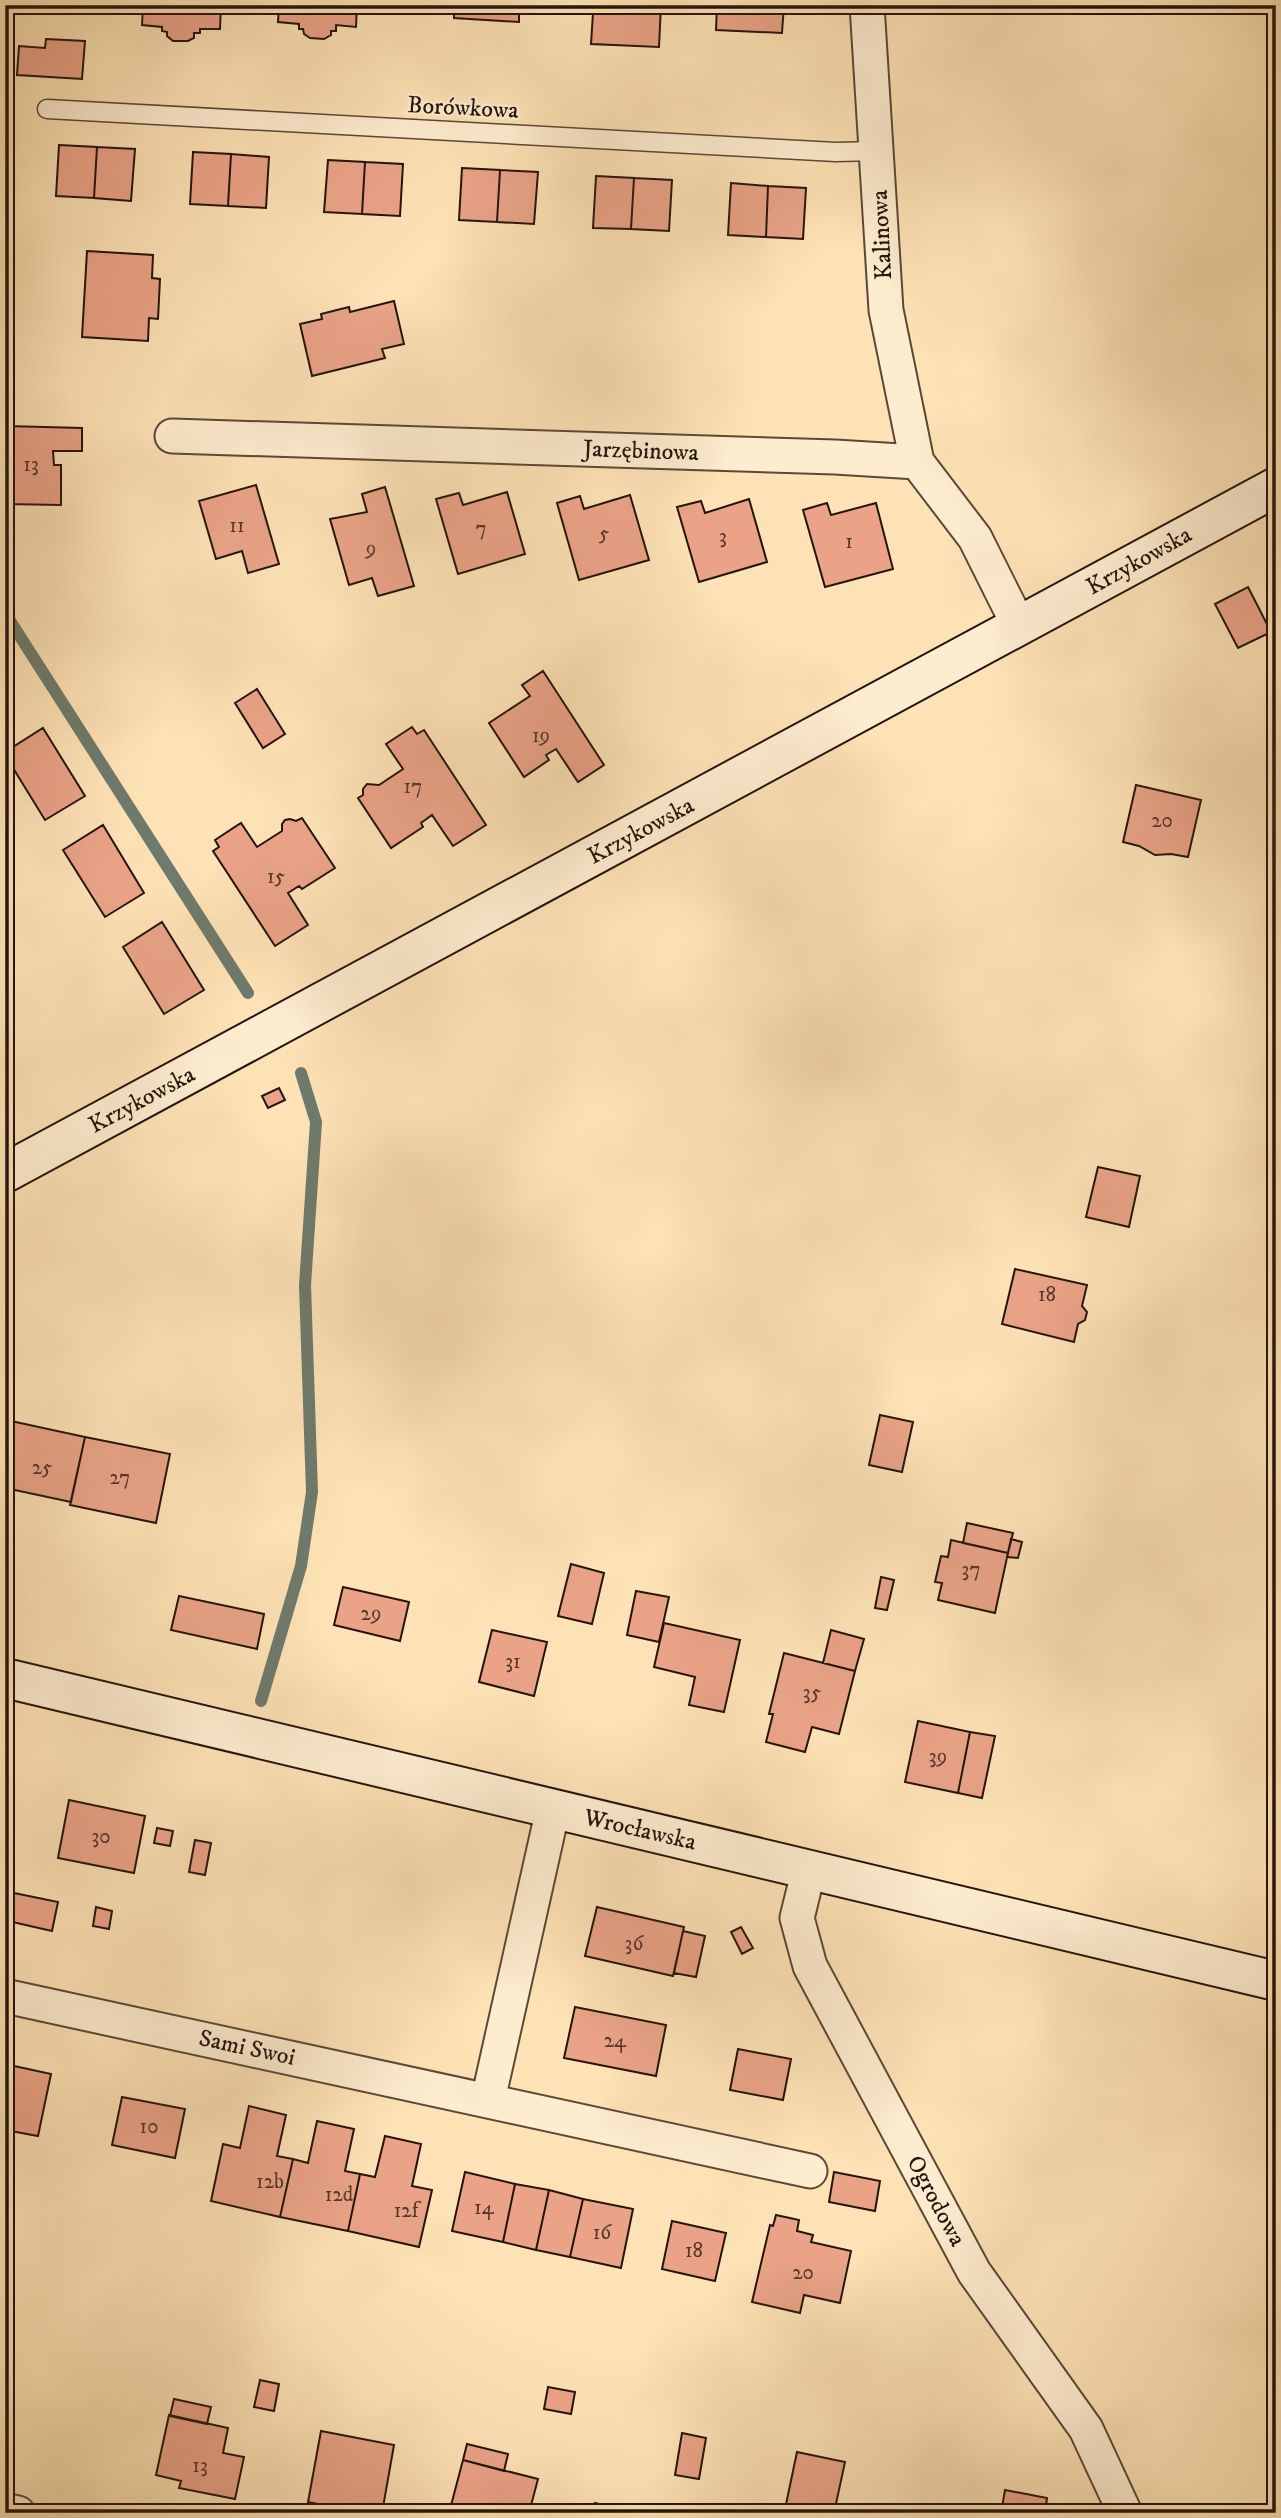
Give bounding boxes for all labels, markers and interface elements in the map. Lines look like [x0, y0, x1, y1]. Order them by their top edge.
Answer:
street label: Borówkowa [407, 90, 520, 126]
street label: Kalinowa [865, 188, 899, 281]
street label: Jarzębinowa [581, 434, 700, 468]
house number: 13 [23, 452, 39, 478]
house number: 11 [229, 513, 245, 539]
house number: 7 [475, 516, 487, 542]
street label: Krzykowska [1081, 519, 1198, 602]
house number: 5 [599, 521, 609, 547]
house number: 3 [719, 524, 727, 550]
house number: 1 [845, 529, 853, 555]
house number: 9 [365, 536, 376, 562]
house number: 19 [532, 723, 550, 749]
house number: 17 [404, 774, 422, 800]
street label: Krzykowska [583, 790, 700, 871]
house number: 20 [1151, 808, 1173, 834]
house number: 15 [267, 864, 285, 890]
street label: Krzykowska [84, 1059, 201, 1140]
house number: 18 [1038, 1282, 1056, 1308]
house number: 25 [32, 1455, 52, 1481]
house number: 27 [110, 1465, 130, 1491]
house number: 37 [962, 1557, 980, 1583]
house number: 29 [361, 1601, 381, 1627]
house number: 31 [505, 1649, 521, 1675]
house number: 35 [803, 1680, 821, 1706]
house number: 39 [929, 1744, 947, 1770]
street label: Wrocławska [580, 1802, 700, 1858]
house number: 30 [91, 1824, 111, 1850]
house number: 36 [625, 1931, 644, 1957]
street label: Sami Swoi [196, 2023, 298, 2073]
house number: 24 [604, 2028, 627, 2054]
house number: 10 [140, 2114, 158, 2140]
street label: Ogrodowa [900, 2151, 973, 2252]
house number: 12b [256, 2169, 284, 2195]
house number: 12d [325, 2182, 354, 2208]
house number: 14 [474, 2195, 495, 2221]
house number: 12f [394, 2198, 422, 2224]
house number: 16 [593, 2220, 612, 2246]
house number: 18 [685, 2238, 703, 2264]
house number: 20 [792, 2260, 814, 2286]
house number: 13 [192, 2453, 208, 2479]

